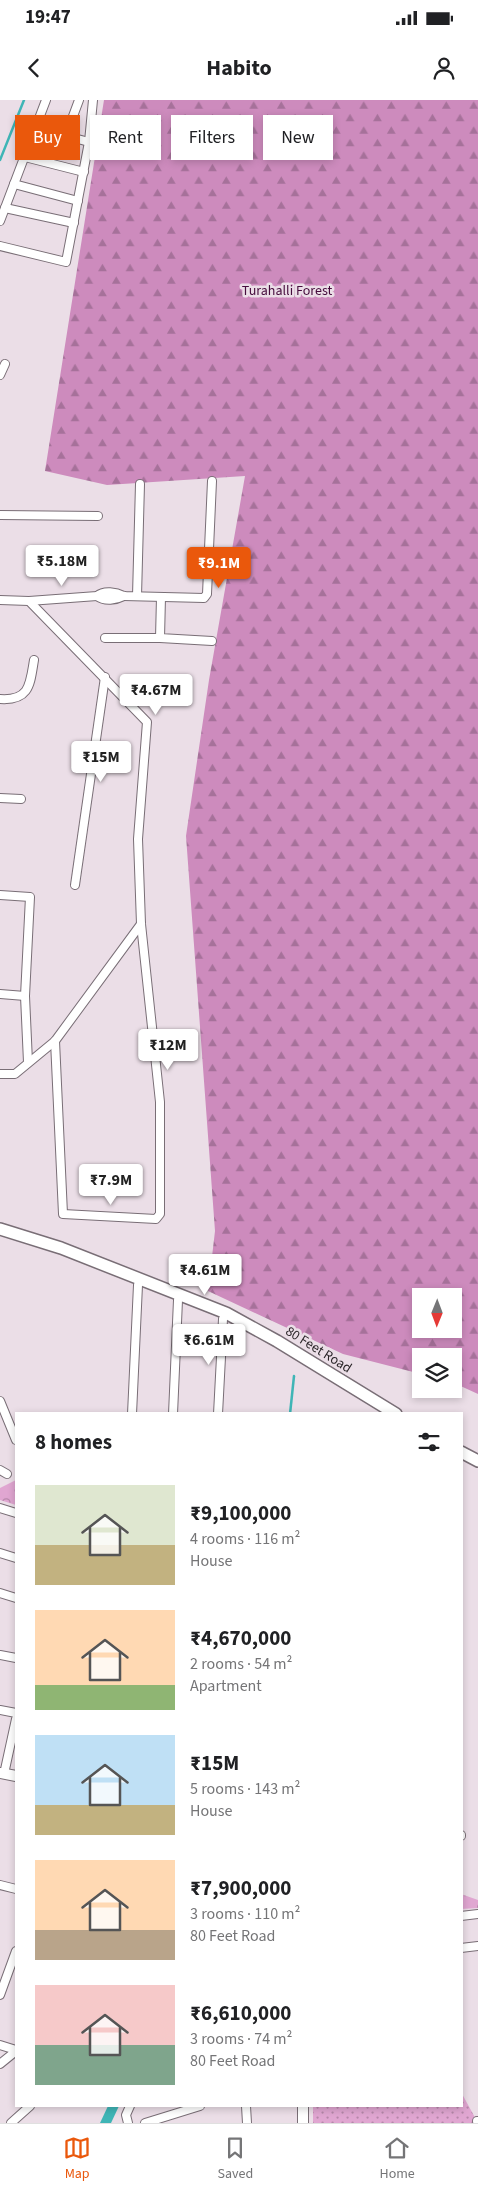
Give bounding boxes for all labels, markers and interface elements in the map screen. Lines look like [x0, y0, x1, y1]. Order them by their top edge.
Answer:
text: 19:47 [25, 4, 71, 31]
text: Habito [206, 52, 272, 84]
icon: back [20, 54, 48, 82]
icon: person [430, 54, 458, 82]
chip: Buy [15, 115, 80, 160]
chip: Rent [90, 115, 161, 160]
chip: Filters [171, 115, 253, 160]
chip: New [263, 115, 333, 160]
park label: Turahalli Forest [242, 281, 332, 301]
pin: ₹5.18M [21, 544, 103, 587]
pin: ₹9.1M [184, 546, 254, 589]
text: ₹5.18M [37, 550, 87, 572]
text: ₹9.1M [198, 552, 240, 574]
pin: ₹4.67M [115, 674, 197, 716]
text: ₹4.67M [131, 679, 181, 701]
pin: ₹15M [71, 740, 131, 783]
text: ₹15M [82, 746, 120, 768]
pin: ₹12M [138, 1028, 198, 1071]
text: ₹12M [149, 1034, 187, 1056]
pin: ₹7.9M [76, 1164, 146, 1206]
text: ₹7.9M [90, 1169, 132, 1191]
pin: ₹4.61M [164, 1254, 246, 1296]
text: ₹4.61M [180, 1259, 230, 1281]
north arrow [412, 1288, 462, 1338]
map controls [412, 1288, 462, 1398]
street label: 80 Feet Road [281, 1322, 355, 1378]
pin: ₹6.61M [168, 1324, 250, 1366]
text: ₹6.61M [184, 1329, 234, 1351]
button: layers [412, 1348, 462, 1398]
text: 8 homes [35, 1427, 112, 1457]
icon: filters [415, 1428, 443, 1456]
text: ₹9,100,000 [190, 1498, 291, 1528]
icon: home [75, 1505, 135, 1565]
text: 4 rooms · 116 m² [190, 1528, 300, 1550]
text: House [190, 1550, 232, 1572]
text: ₹4,670,000 [190, 1623, 291, 1653]
icon: home [75, 1630, 135, 1690]
text: 2 rooms · 54 m² [190, 1653, 292, 1675]
text: Apartment [190, 1675, 262, 1697]
text: ₹15M [190, 1748, 239, 1778]
icon: home [75, 1755, 135, 1815]
text: 5 rooms · 143 m² [190, 1778, 300, 1800]
text: House [190, 1800, 232, 1822]
text: ₹7,900,000 [190, 1873, 291, 1903]
icon: home [75, 1880, 135, 1940]
text: 3 rooms · 110 m² [190, 1903, 300, 1925]
text: 80 Feet Road [190, 1925, 275, 1947]
text: ₹6,610,000 [190, 1998, 291, 2028]
icon: home [75, 2005, 135, 2065]
text: 3 rooms · 74 m² [190, 2028, 292, 2050]
text: 80 Feet Road [190, 2050, 275, 2072]
tab: Map [63, 2134, 91, 2184]
tab: Saved [217, 2134, 253, 2184]
tab: Home [380, 2134, 415, 2184]

